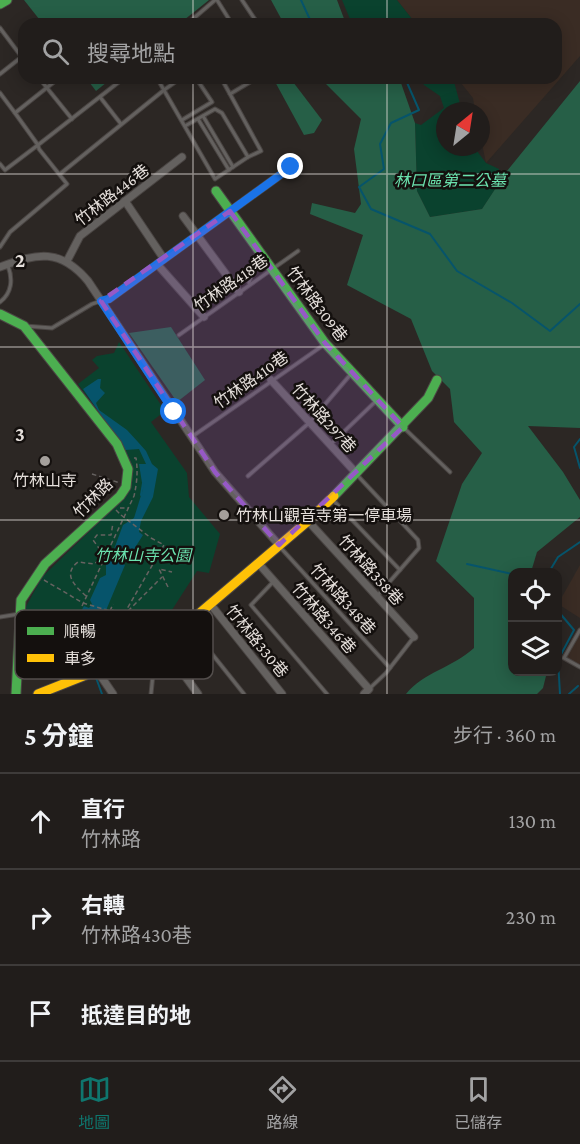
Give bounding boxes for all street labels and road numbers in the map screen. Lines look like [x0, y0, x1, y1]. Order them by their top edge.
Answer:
street label: 竹林路446巷 [72, 161, 152, 229]
street label: 竹林路418巷 [191, 251, 271, 315]
street label: 竹林路309巷 [283, 263, 351, 345]
street label: 竹林路410巷 [211, 348, 291, 412]
street label: 竹林路297巷 [289, 380, 359, 456]
street label: 竹林路 [70, 475, 116, 521]
street label: 竹林路358巷 [335, 532, 407, 608]
street label: 竹林路348巷 [307, 560, 379, 638]
street label: 竹林路346巷 [289, 579, 359, 657]
street label: 竹林路330巷 [223, 601, 291, 681]

